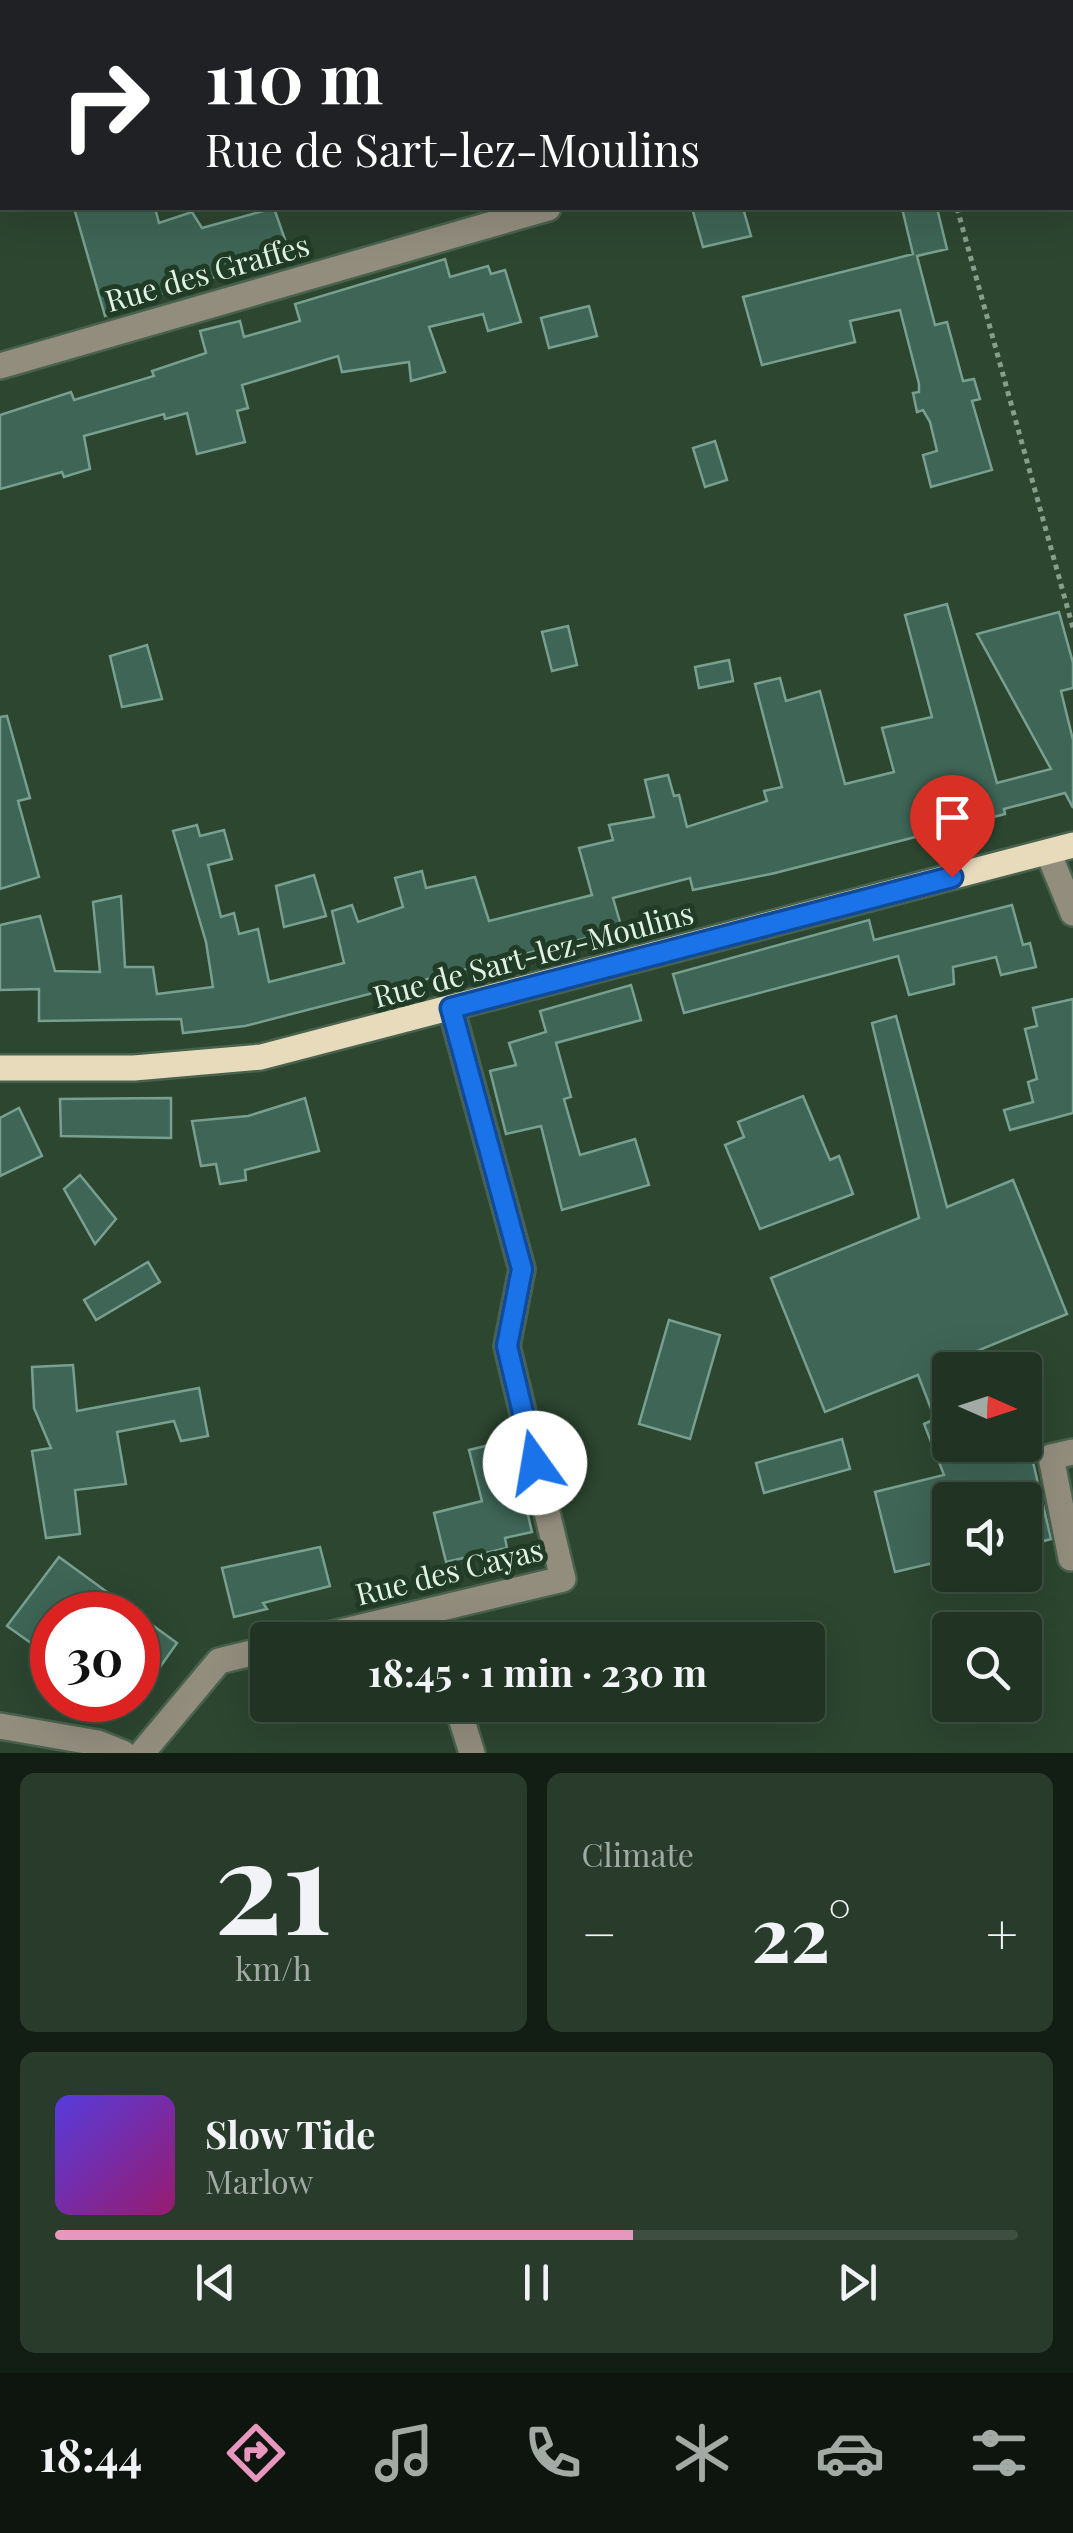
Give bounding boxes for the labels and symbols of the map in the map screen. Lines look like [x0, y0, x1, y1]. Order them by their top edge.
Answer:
street label: Rue des Graffes [101, 224, 313, 320]
pin [910, 775, 995, 878]
street label: Rue de Sart-lez-Moulins [368, 892, 698, 1016]
north arrow [932, 1352, 1042, 1462]
position arrow [483, 1411, 587, 1515]
street label: Rue des Cayas [351, 1528, 547, 1614]
speed limit sign: 30 [30, 1592, 160, 1722]

